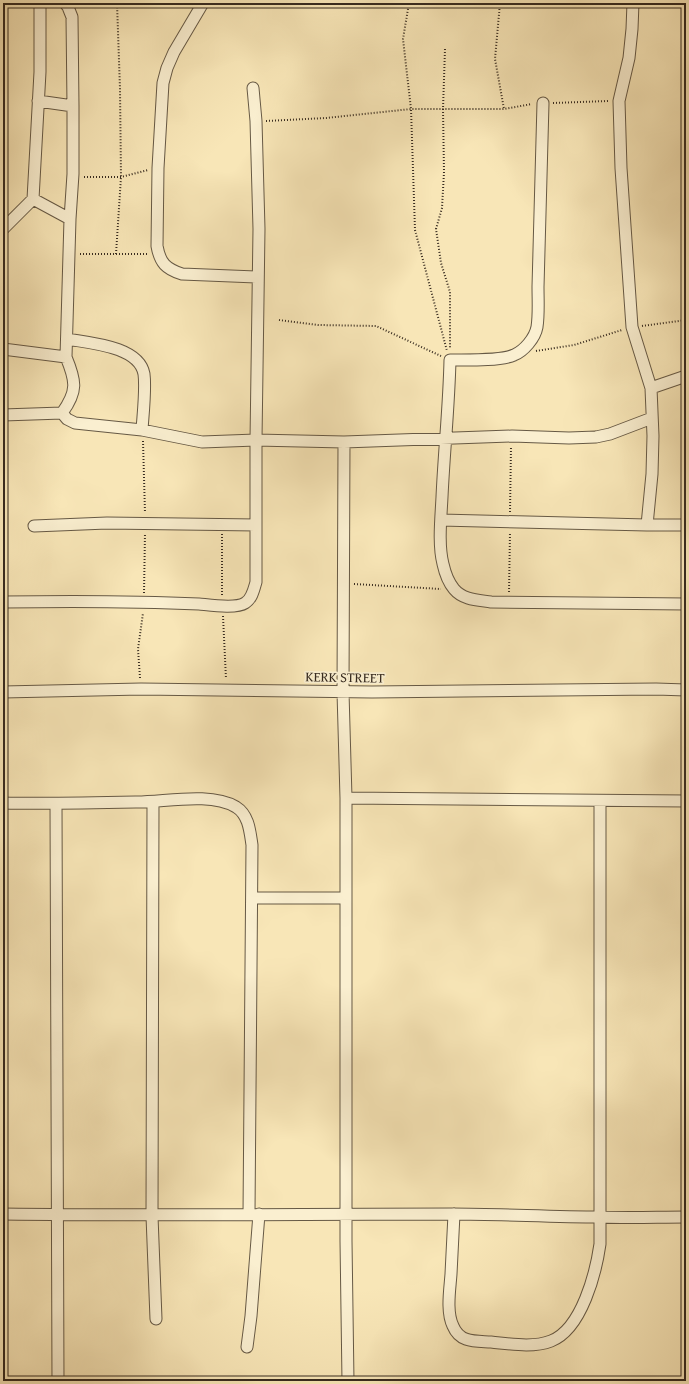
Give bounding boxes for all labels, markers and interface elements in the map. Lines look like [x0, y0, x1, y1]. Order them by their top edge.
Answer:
street label: KERK STREET [305, 666, 385, 688]

